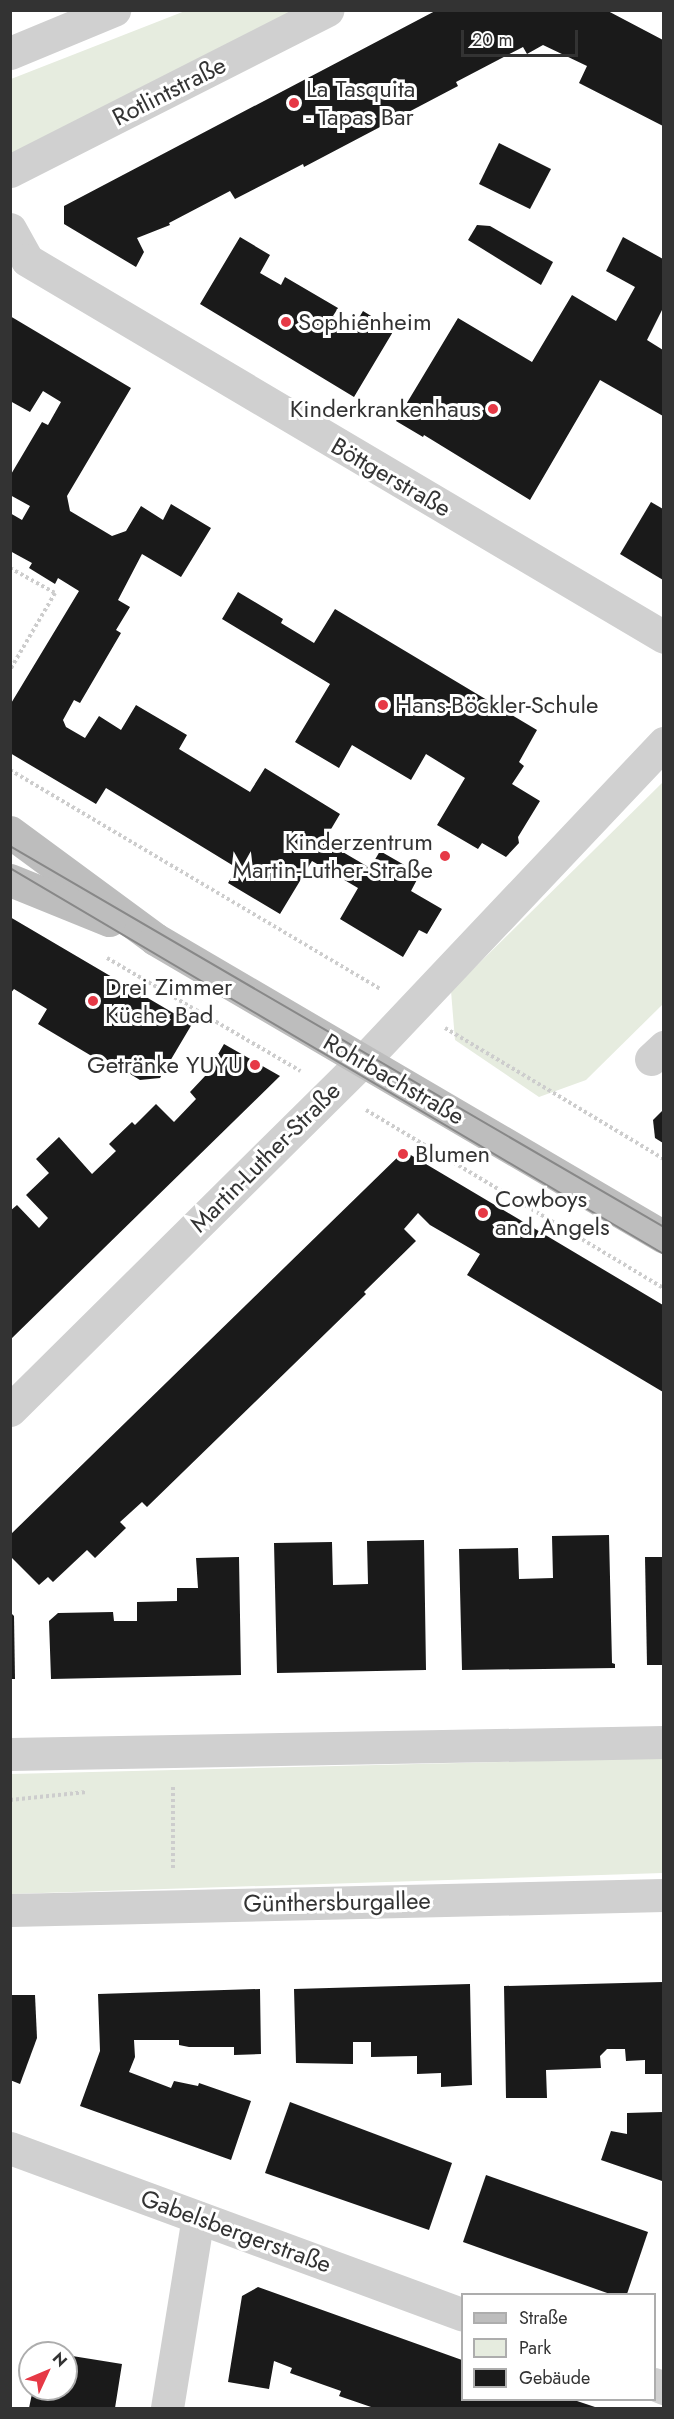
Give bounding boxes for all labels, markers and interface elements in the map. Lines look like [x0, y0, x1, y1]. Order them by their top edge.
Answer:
scale bar [464, 18, 581, 56]
text: 20 m [472, 27, 512, 53]
street label: Rotlintstraße [107, 50, 231, 132]
place label: La Tasquita - Tapas Bar [306, 75, 415, 131]
marker: La Tasquita - Tapas Bar [287, 96, 301, 110]
place label: Sophienheim [298, 308, 432, 336]
marker: Sophienheim [279, 315, 293, 329]
place label: Kinderkrankenhaus [290, 395, 481, 423]
marker: Kinderkrankenhaus [486, 402, 500, 416]
street label: Böttgerstraße [326, 431, 456, 523]
place label: Hans-Böckler-Schule [395, 691, 598, 719]
marker: Hans-Böckler-Schule [376, 698, 390, 712]
place label: Kinderzentrum Martin-Luther-Straße [233, 828, 433, 884]
marker: Kinderzentrum Martin-Luther-Straße [438, 849, 452, 863]
place label: Drei Zimmer Küche Bad [105, 973, 232, 1029]
marker: Drei Zimmer Küche Bad [86, 994, 100, 1008]
street label: Rohrbachstraße [318, 1027, 470, 1131]
place label: Getränke YUYU [87, 1051, 243, 1079]
marker: Getränke YUYU [248, 1058, 262, 1072]
street label: Martin-Luther-Straße [184, 1076, 346, 1238]
place label: Blumen [415, 1140, 490, 1168]
marker: Blumen [396, 1147, 410, 1161]
place label: Cowboys and Angels [495, 1185, 610, 1241]
marker: Cowboys and Angels [476, 1206, 490, 1220]
street label: Günthersburgallee [243, 1886, 431, 1918]
street label: Gabelsbergerstraße [137, 2183, 335, 2279]
legend [461, 2293, 656, 2401]
text: Straße [519, 2305, 567, 2331]
text: Park [519, 2335, 551, 2361]
north arrow [18, 2341, 78, 2401]
text: N [47, 2347, 73, 2372]
text: Gebäude [519, 2365, 590, 2391]

